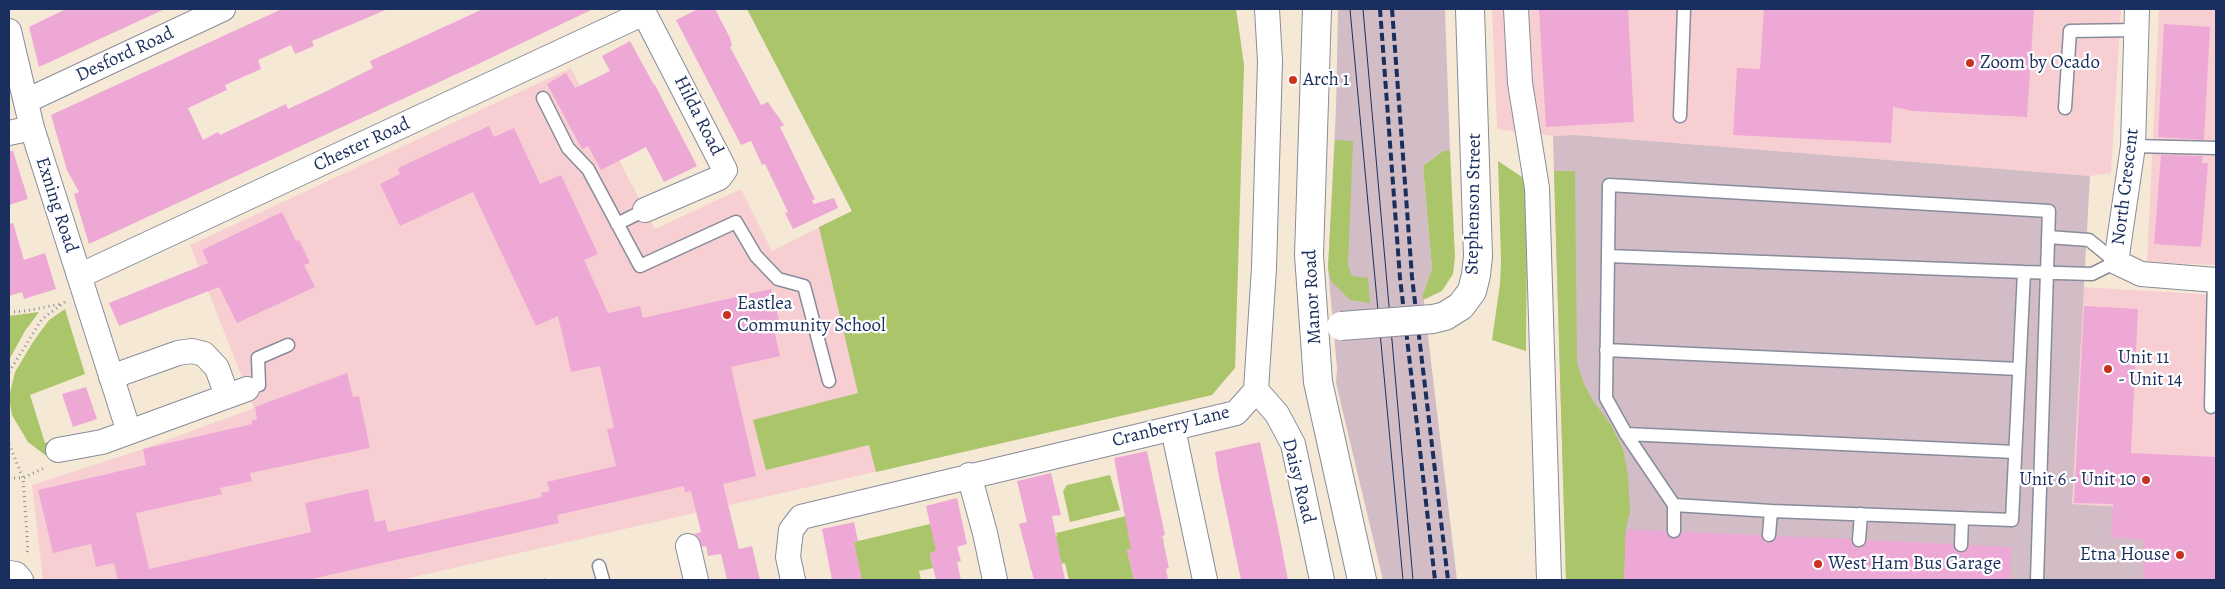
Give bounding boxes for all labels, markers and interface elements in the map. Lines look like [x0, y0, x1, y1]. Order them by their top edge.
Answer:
street label: Desford Road [72, 22, 178, 88]
place label: Zoom by Ocado [1980, 52, 2100, 74]
marker: Zoom by Ocado [1964, 57, 1976, 69]
place label: Arch 1 [1303, 69, 1349, 91]
street label: Hilda Road [668, 72, 728, 160]
marker: Arch 1 [1287, 74, 1299, 86]
street label: Chester Road [310, 113, 414, 177]
street label: North Crescent [2107, 127, 2145, 247]
street label: Stephenson Street [1461, 133, 1487, 275]
street label: Exning Road [30, 154, 82, 256]
street label: Manor Road [1299, 249, 1327, 345]
place label: Eastlea Community School [737, 293, 886, 337]
marker: Eastlea Community School [721, 309, 733, 321]
place label: Unit 11 - Unit 14 [2118, 347, 2182, 391]
marker: Unit 11 - Unit 14 [2102, 363, 2114, 375]
street label: Cranberry Lane [1110, 401, 1232, 453]
street label: Daisy Road [1276, 436, 1320, 526]
place label: Unit 6 - Unit 10 [2019, 469, 2136, 491]
marker: Unit 6 - Unit 10 [2140, 474, 2152, 486]
place label: Etna House [2080, 544, 2170, 566]
marker: Etna House [2174, 549, 2186, 561]
place label: West Ham Bus Garage [1828, 553, 2001, 575]
marker: West Ham Bus Garage [1812, 558, 1824, 570]

